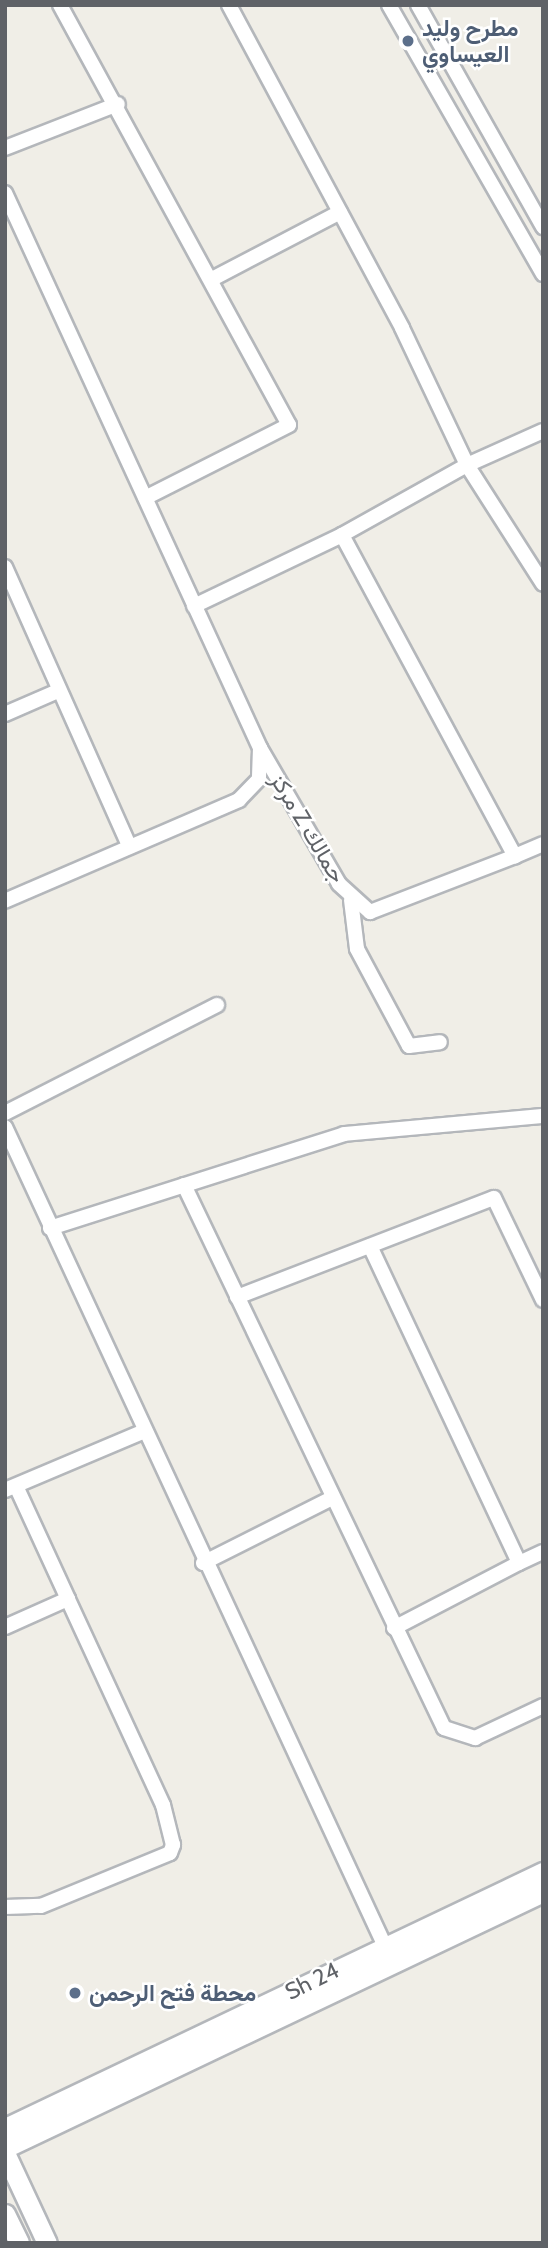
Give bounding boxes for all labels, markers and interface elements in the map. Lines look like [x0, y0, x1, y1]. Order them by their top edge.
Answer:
place label: مطرح وليد العيساوي [422, 14, 519, 68]
marker: مطرح وليد العيساوي [400, 33, 416, 49]
street label: مركز Z جمالك [264, 768, 352, 888]
street label: Sh 24 [281, 1956, 343, 2006]
place label: محطة فتح الرحمن [89, 1979, 256, 2007]
marker: محطة فتح الرحمن [67, 1985, 83, 2001]

